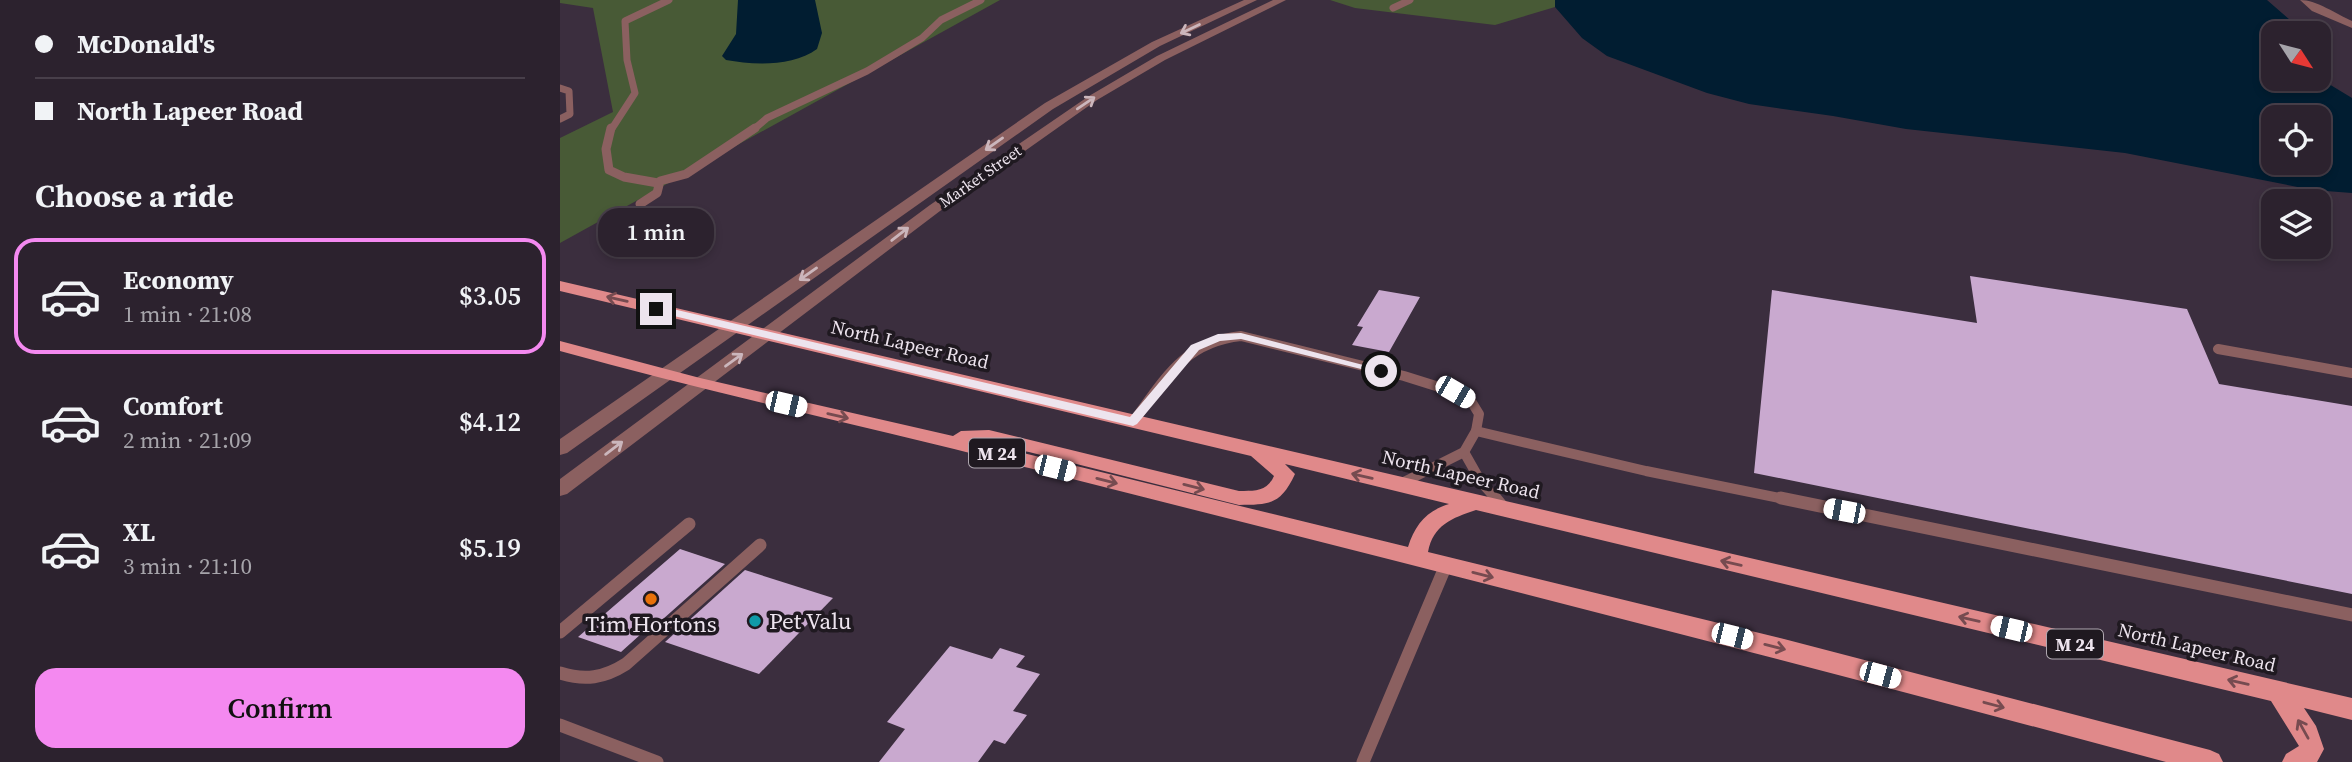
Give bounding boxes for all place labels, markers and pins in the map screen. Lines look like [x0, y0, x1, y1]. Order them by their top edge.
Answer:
marker: Tim Hortons [643, 591, 659, 607]
place label: Pet Valu [769, 605, 851, 637]
place label: Tim Hortons [585, 608, 717, 640]
marker: Pet Valu [747, 613, 763, 629]

